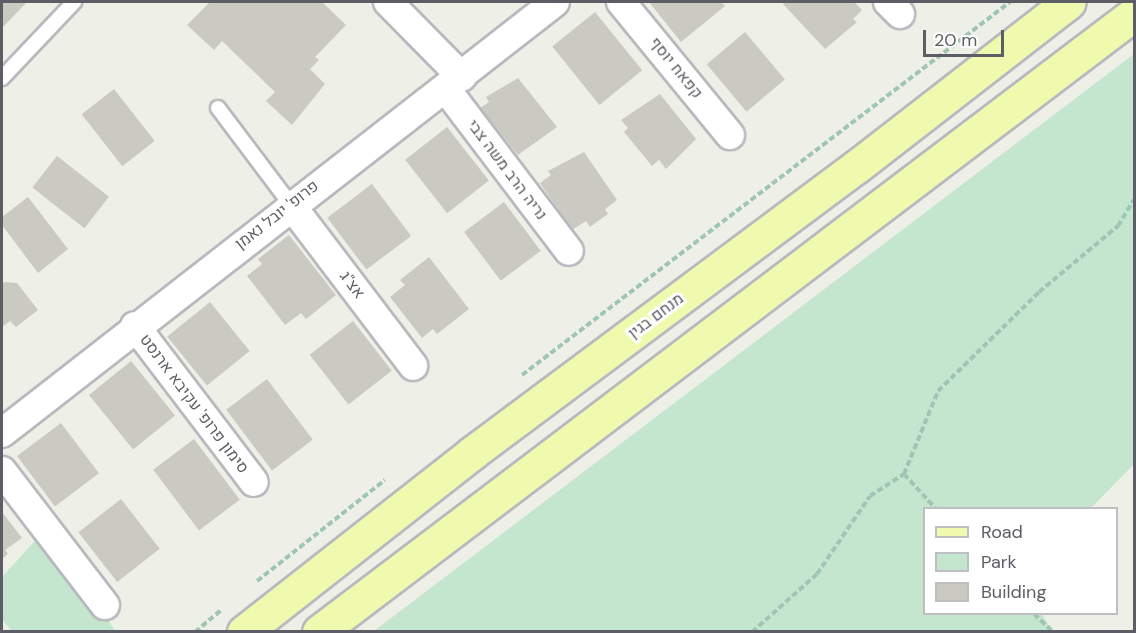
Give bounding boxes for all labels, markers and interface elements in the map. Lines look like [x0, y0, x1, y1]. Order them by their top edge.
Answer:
scale bar [926, 18, 1007, 56]
text: 20 m [934, 28, 977, 52]
street label: קפאח יוסף [645, 33, 707, 103]
street label: נריה הרב משה צבי [463, 116, 551, 224]
street label: פרופ' יובל נאמן [231, 176, 323, 254]
street label: אצ"ג [335, 267, 369, 303]
street label: מנחם בגין [625, 289, 687, 343]
street label: סימון פרופ' עקיבא ארנסט [135, 331, 253, 477]
legend [923, 507, 1118, 615]
text: Road [981, 520, 1023, 544]
text: Park [981, 550, 1017, 574]
text: Building [981, 580, 1046, 604]

